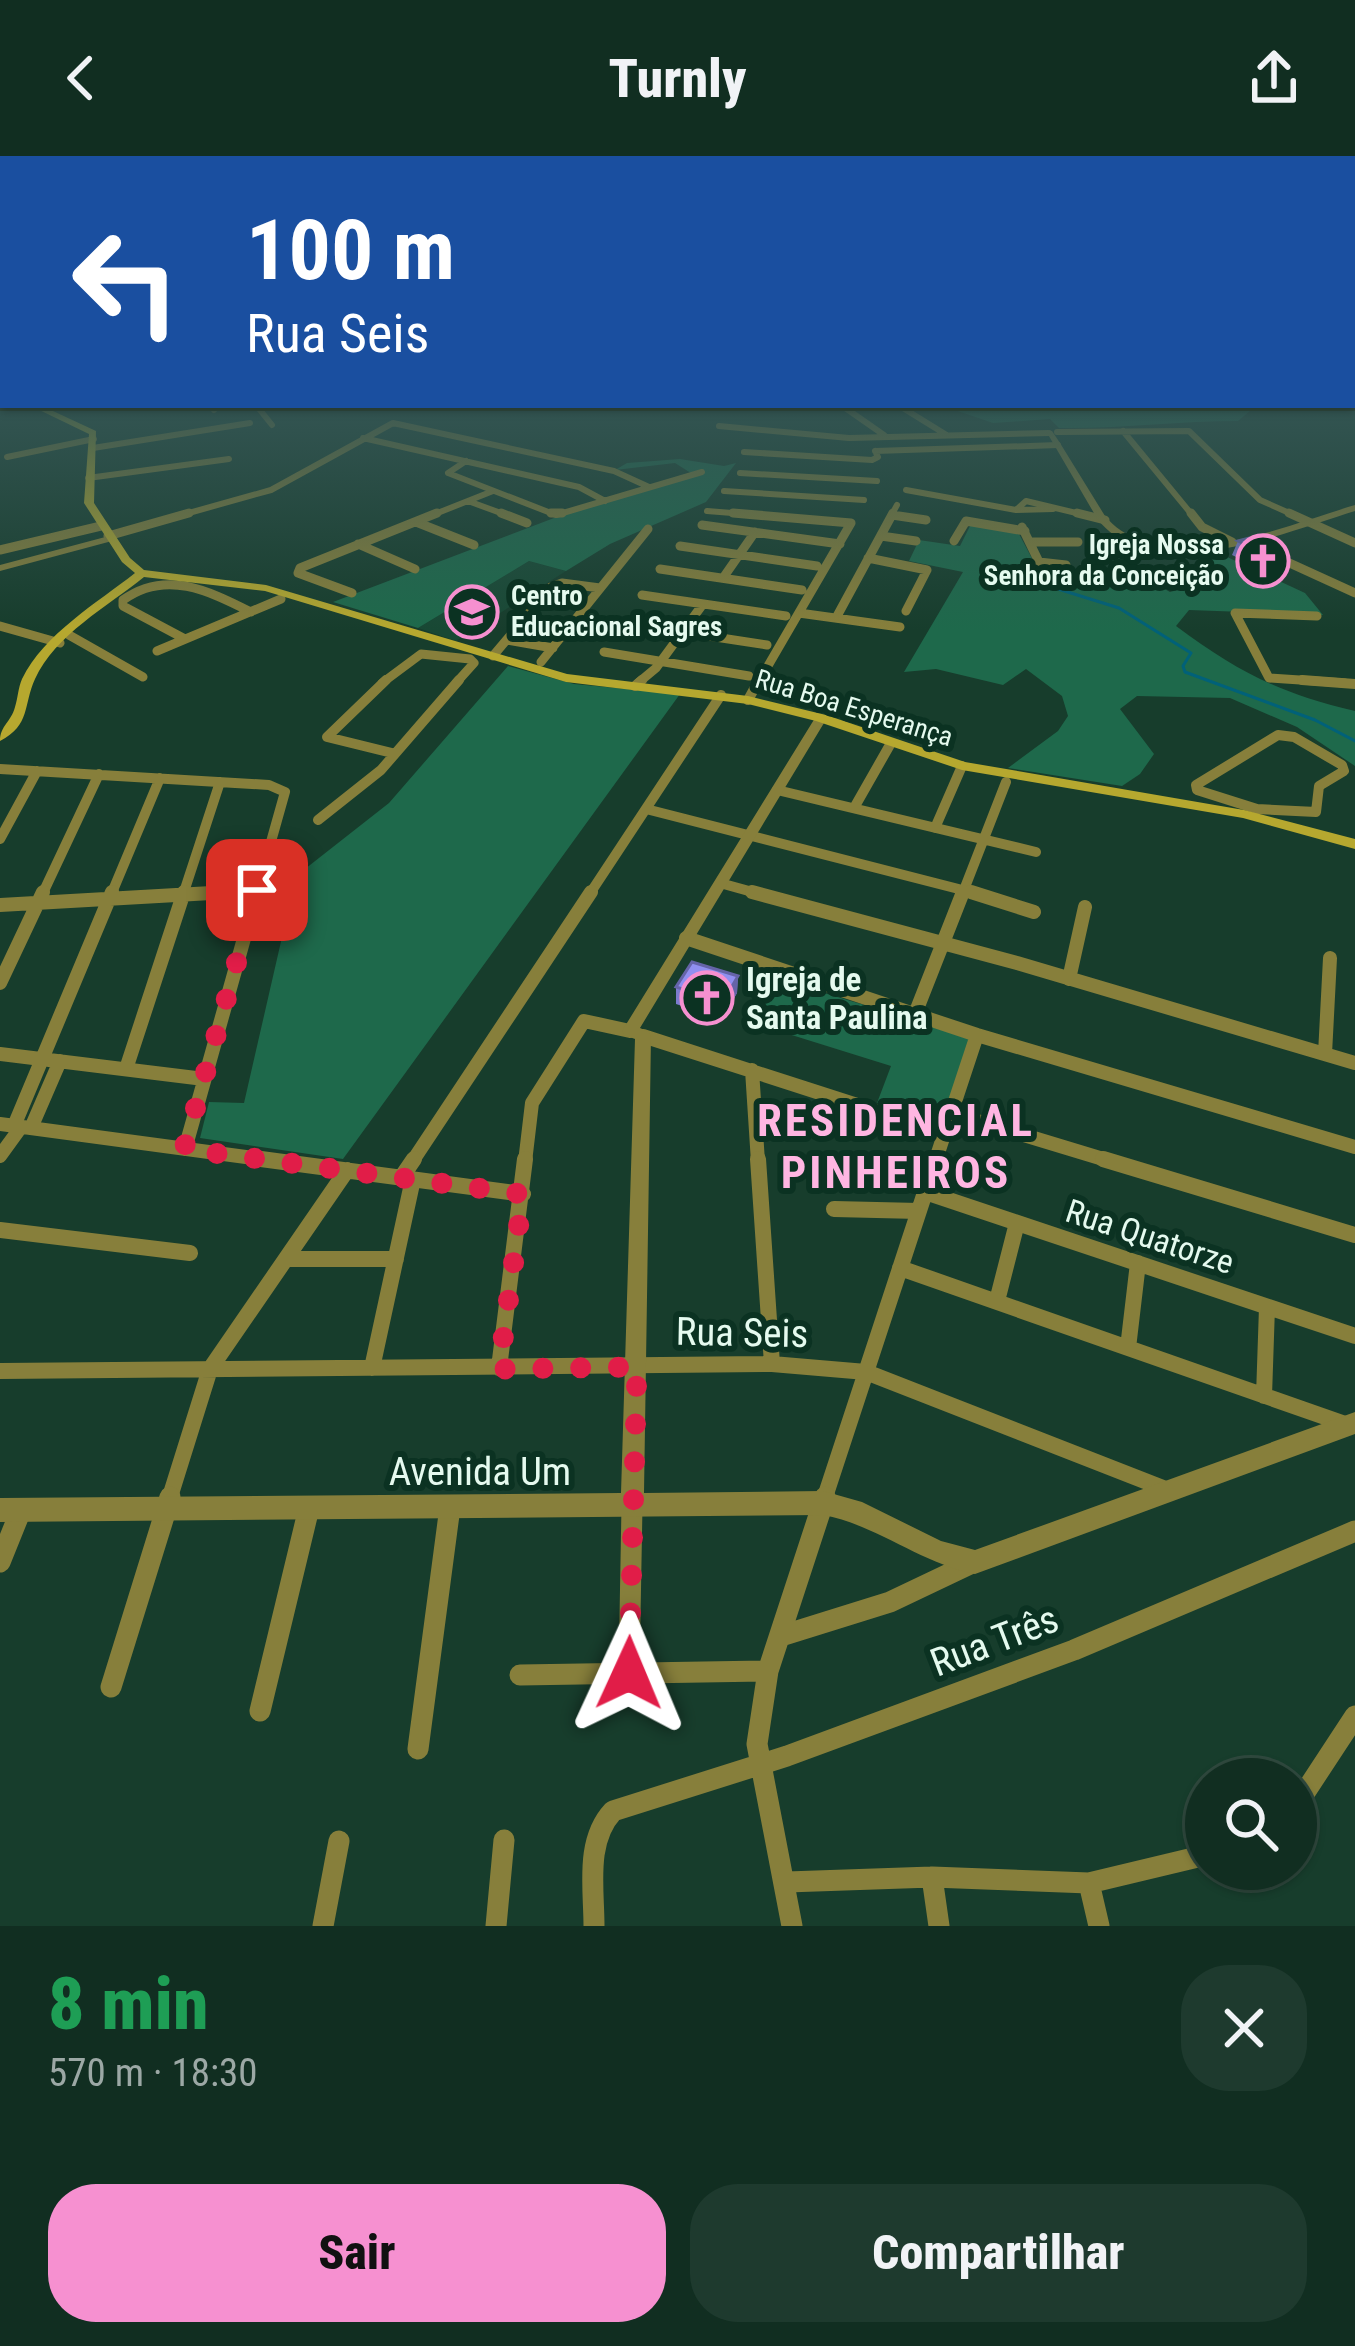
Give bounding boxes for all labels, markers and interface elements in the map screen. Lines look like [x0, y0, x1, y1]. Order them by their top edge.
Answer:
icon: back [48, 45, 114, 111]
icon: share [1241, 45, 1307, 111]
text: Turnly [609, 47, 746, 110]
text: 100 m [246, 201, 455, 300]
icon: left [48, 204, 204, 360]
text: Rua Seis [246, 302, 429, 365]
place label: Igreja Nossa Senhora da Conceição [984, 529, 1224, 592]
church icon: Igreja Nossa Senhora da Conceição [1235, 533, 1291, 589]
place label: Centro Educacional Sagres [511, 580, 722, 643]
school or university icon: Centro Educacional Sagres [444, 584, 500, 640]
street label: Rua Boa Esperança [751, 663, 957, 753]
pin [206, 839, 308, 941]
icon: arrive [224, 857, 290, 923]
place label: Igreja de Santa Paulina [746, 960, 928, 1037]
church icon: Igreja de Santa Paulina [679, 970, 735, 1026]
district label: RESIDENCIAL PINHEIROS [757, 1094, 1035, 1199]
street label: Rua Quatorze [1061, 1191, 1239, 1282]
street label: Rua Seis [675, 1309, 809, 1357]
street label: Avenida Um [389, 1449, 571, 1495]
street label: Rua Três [924, 1596, 1065, 1686]
position arrow [566, 1610, 692, 1736]
map controls [1185, 1758, 1317, 1890]
button: search [1185, 1758, 1317, 1890]
text: 8 min [48, 1962, 209, 2047]
button: close [1181, 1965, 1307, 2091]
text: 570 m · 18:30 [48, 2050, 258, 2096]
button: Sair [48, 2184, 666, 2322]
button: Compartilhar [690, 2184, 1307, 2322]

